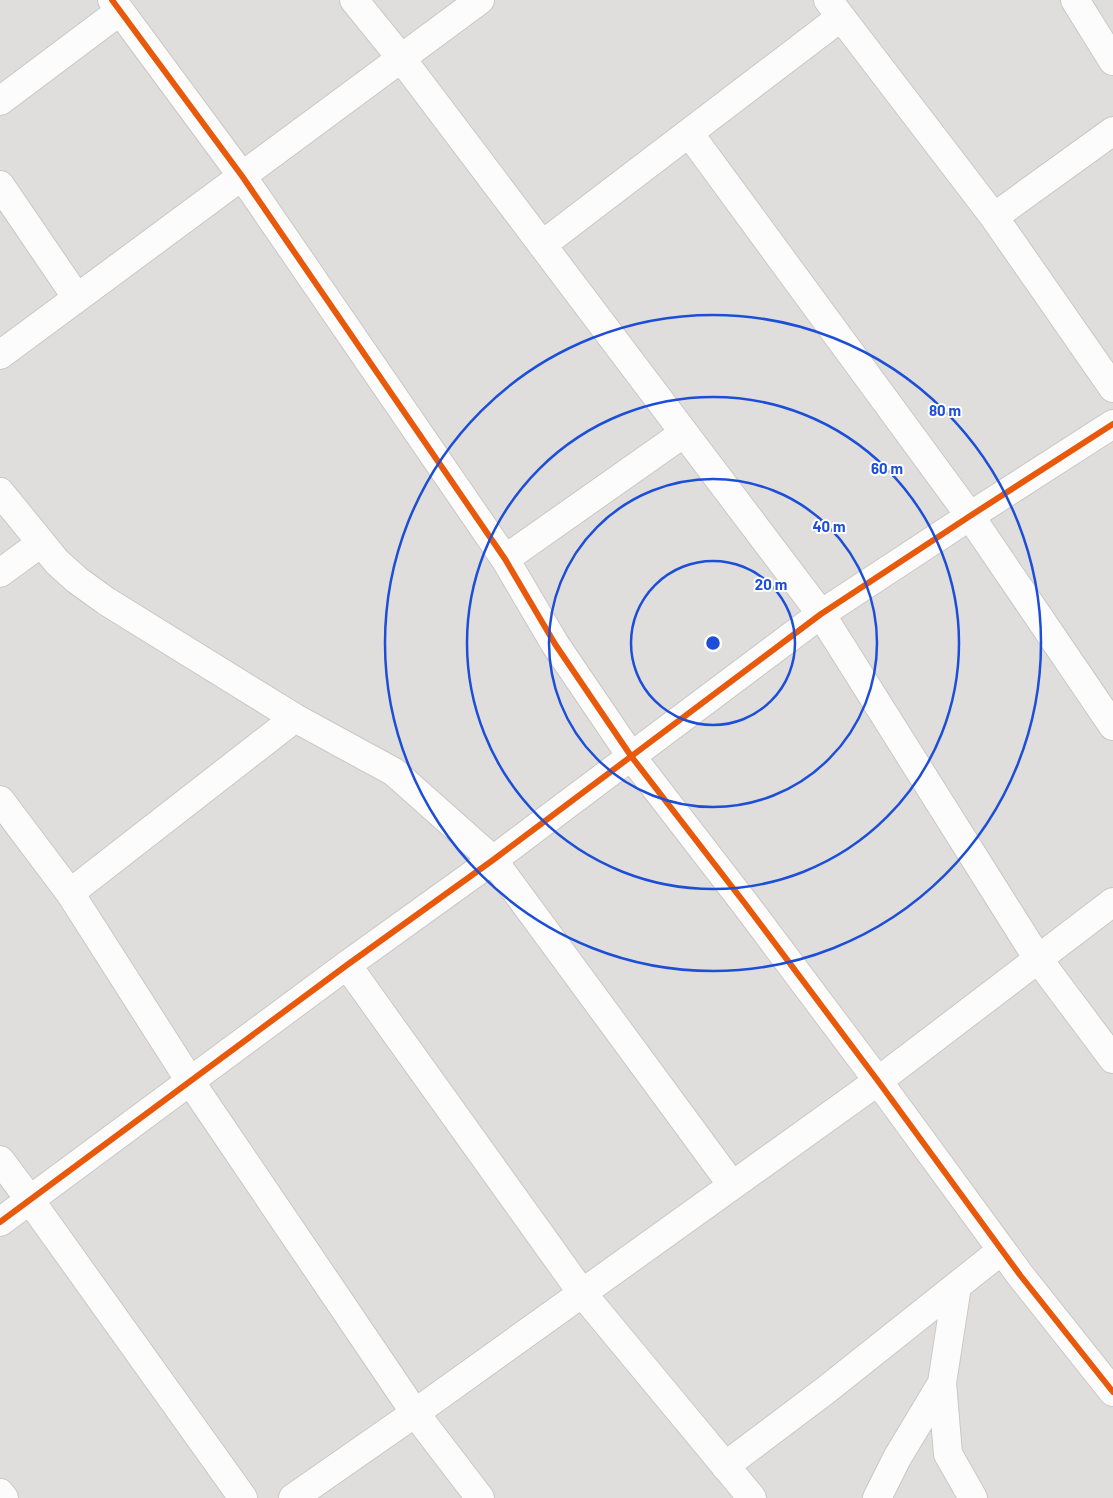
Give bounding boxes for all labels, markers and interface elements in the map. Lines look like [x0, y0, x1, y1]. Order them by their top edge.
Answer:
text: 80 m [929, 401, 961, 419]
text: 60 m [871, 459, 903, 477]
text: 40 m [812, 517, 846, 535]
text: 20 m [755, 575, 787, 593]
centre of rings [704, 634, 722, 652]

